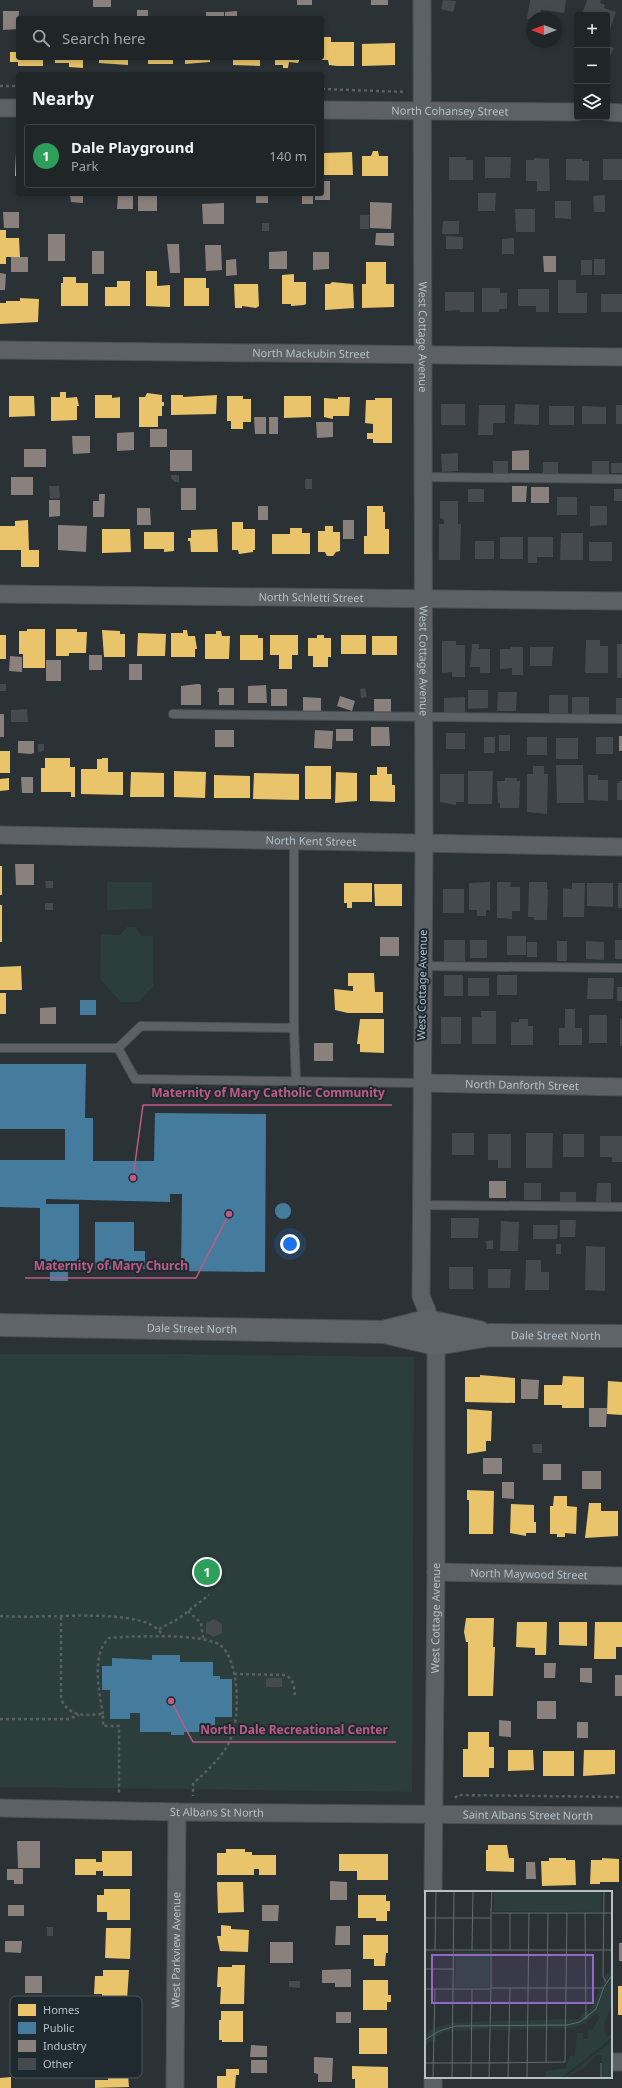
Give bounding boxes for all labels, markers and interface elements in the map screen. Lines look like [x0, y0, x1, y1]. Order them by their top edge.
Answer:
north arrow [526, 12, 562, 48]
map controls [574, 12, 610, 120]
button: + [574, 12, 610, 48]
search box [16, 16, 324, 60]
icon: search [30, 27, 52, 49]
text: Search here [62, 28, 145, 48]
button: − [574, 48, 610, 84]
button: layers [574, 84, 610, 120]
text: Nearby [32, 87, 94, 110]
street label: North Cohansey Street [391, 103, 509, 118]
text: Dale Playground [71, 137, 194, 157]
text: 1 [42, 147, 50, 165]
text: 140 m [269, 147, 307, 165]
text: Park [71, 157, 98, 175]
street label: West Cottage Avenue [416, 282, 431, 392]
street label: North Mackubin Street [252, 345, 370, 361]
street label: North Schletti Street [258, 589, 364, 605]
street label: West Cottage Avenue [416, 606, 432, 716]
street label: North Kent Street [265, 832, 356, 849]
street label: West Cottage Avenue [413, 930, 430, 1040]
street label: North Danforth Street [465, 1076, 579, 1093]
callout: Maternity of Mary Catholic Community [143, 1081, 392, 1105]
text: Maternity of Mary Catholic Community [151, 1084, 385, 1101]
your location [280, 1234, 300, 1254]
callout: Maternity of Mary Church [25, 1254, 196, 1278]
text: Maternity of Mary Church [34, 1257, 188, 1274]
street label: Dale Street North [147, 1320, 237, 1336]
street label: Dale Street North [511, 1327, 601, 1343]
pin: 1 [194, 1557, 220, 1587]
street label: West Cottage Avenue [427, 1563, 443, 1673]
street label: North Maywood Street [470, 1565, 588, 1582]
callout: North Dale Recreational Center [193, 1718, 396, 1742]
text: North Dale Recreational Center [200, 1721, 388, 1738]
street label: St Albans St North [170, 1804, 264, 1820]
street label: Saint Albans Street North [463, 1807, 593, 1823]
inset map [425, 1891, 612, 2078]
street label: West Parkview Avenue [168, 1892, 183, 2008]
legend [10, 1996, 142, 2078]
text: Homes [43, 2002, 80, 2017]
text: Public [43, 2020, 74, 2035]
text: Industry [43, 2038, 87, 2053]
text: Other [43, 2056, 74, 2071]

